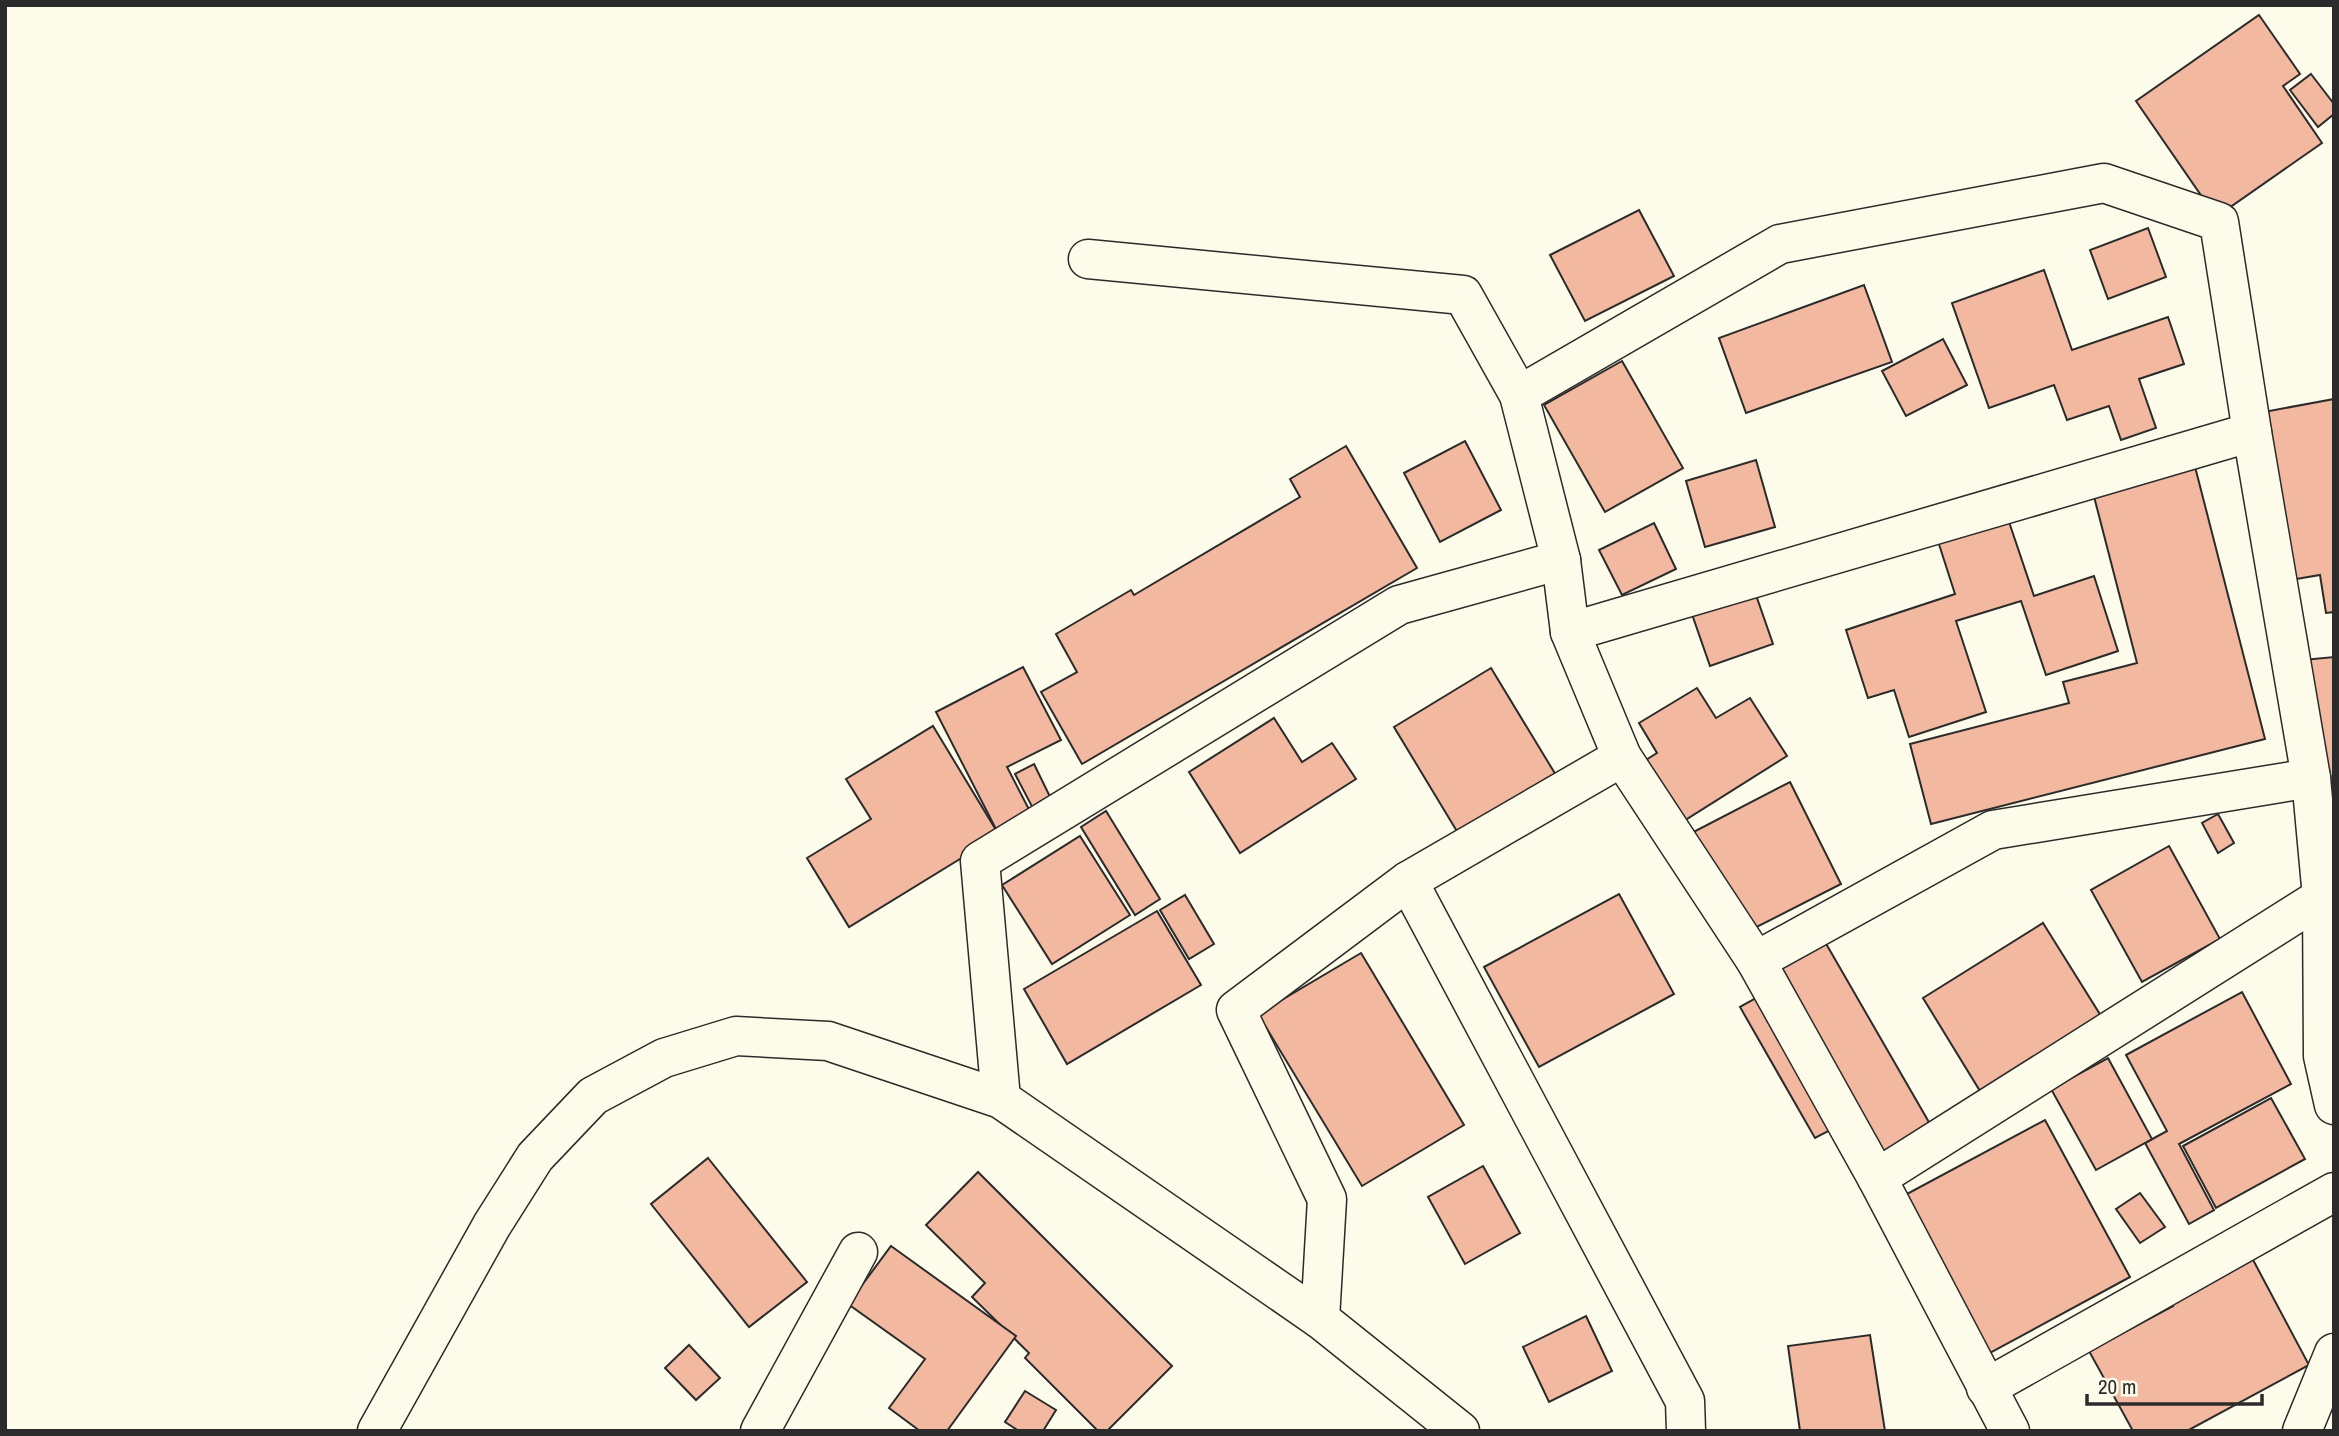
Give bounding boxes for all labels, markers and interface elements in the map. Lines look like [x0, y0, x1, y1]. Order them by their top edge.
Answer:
scale bar [2087, 1362, 2262, 1406]
text: 20 m [2098, 1372, 2136, 1401]

